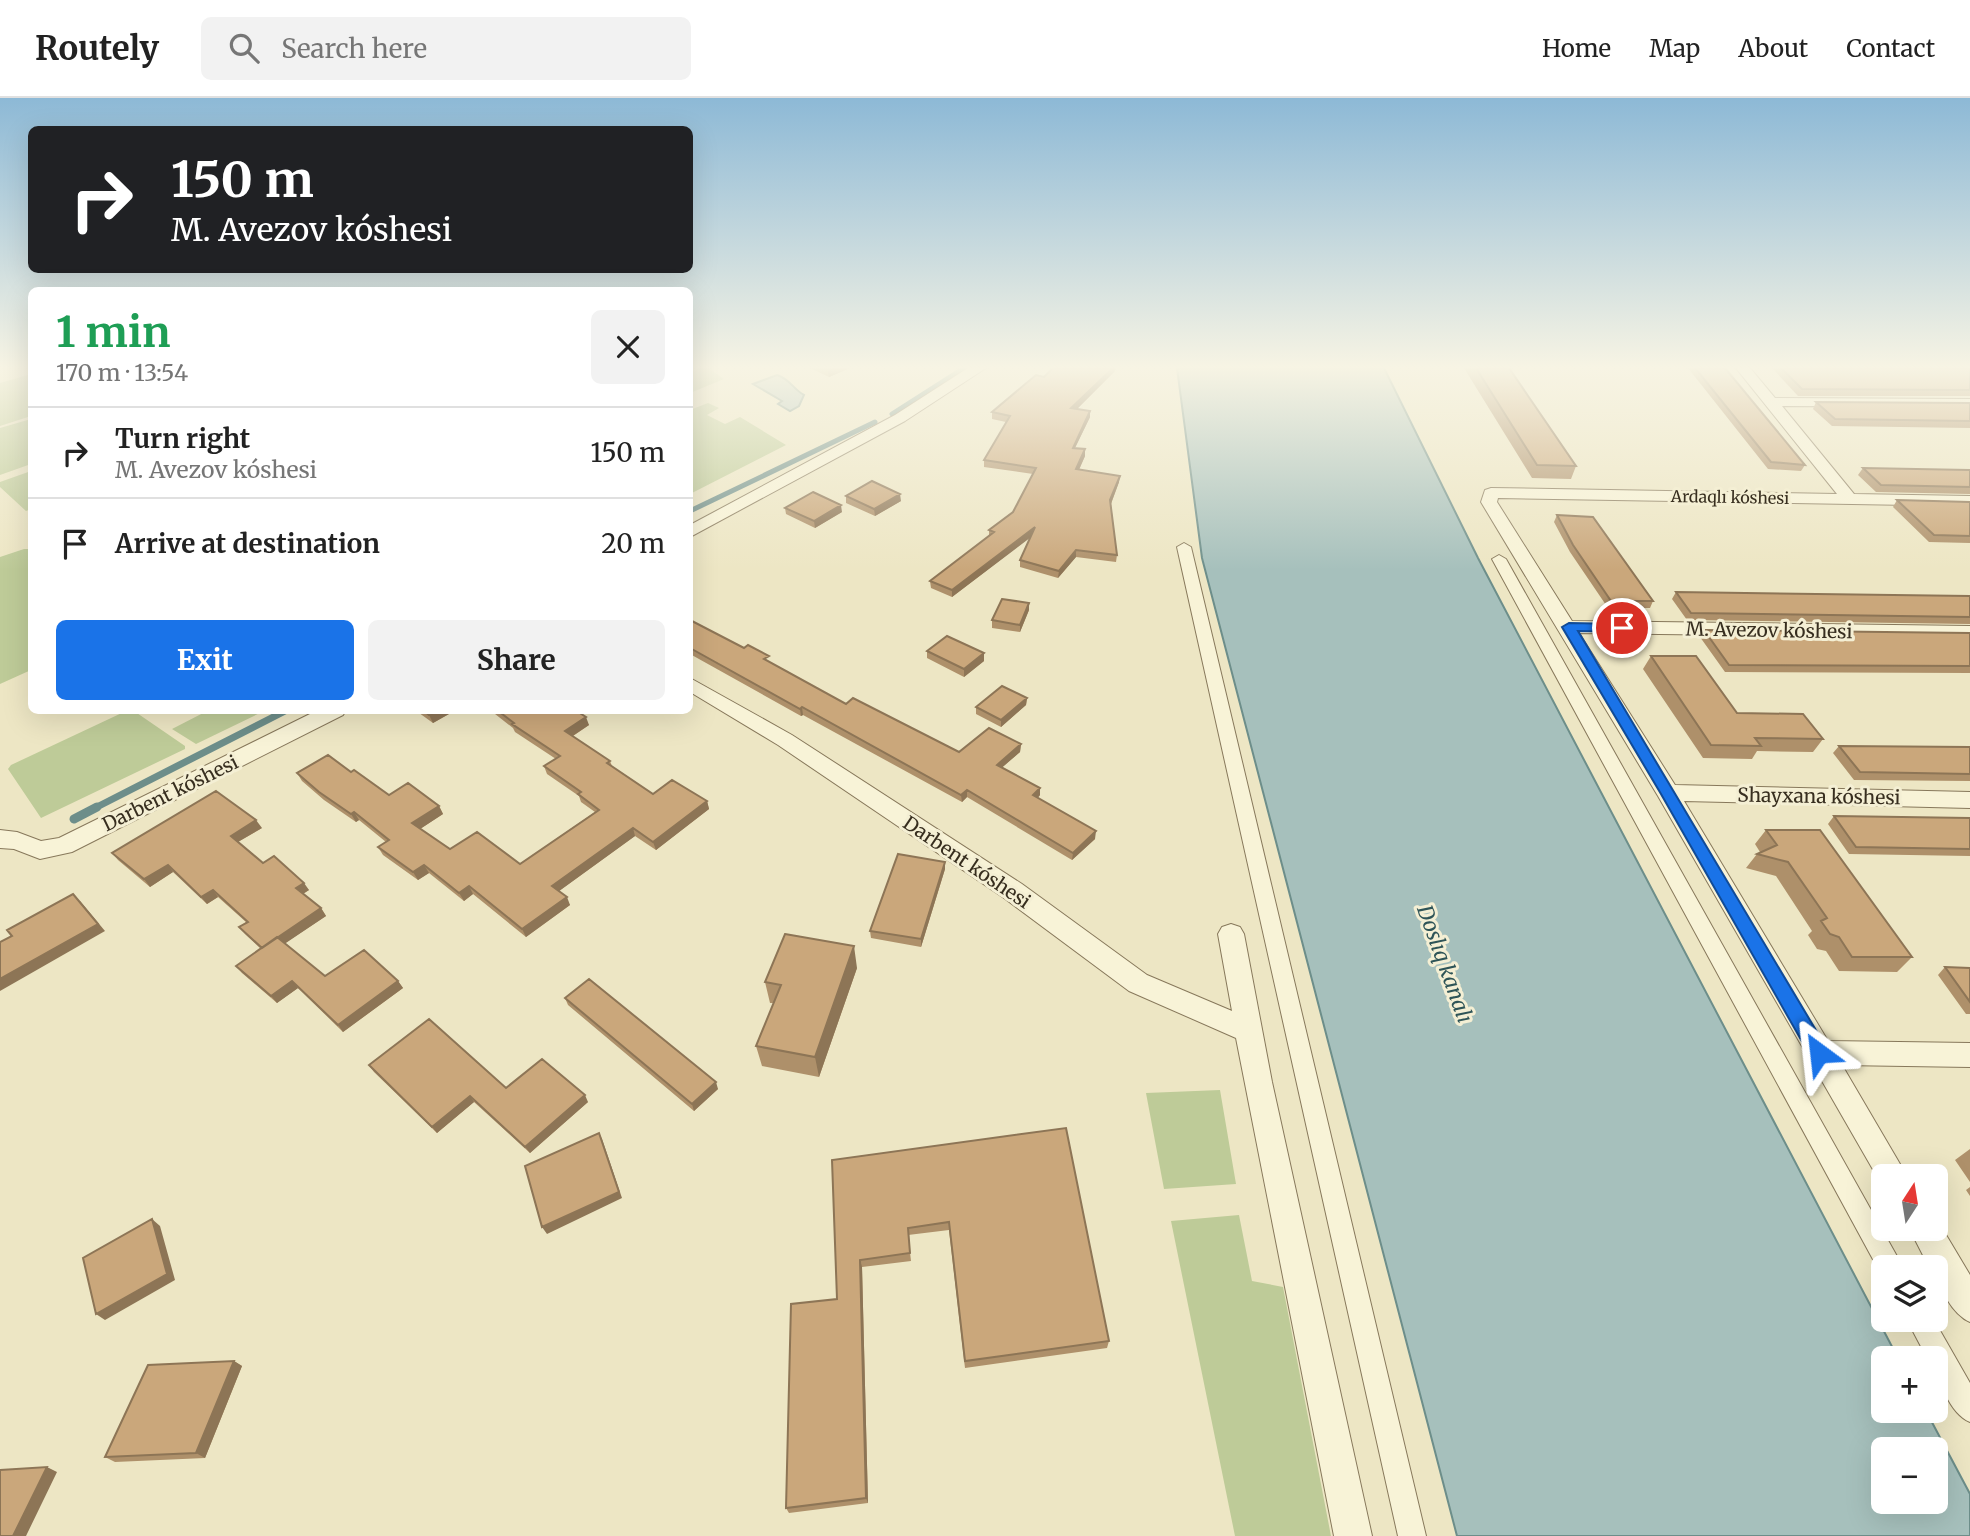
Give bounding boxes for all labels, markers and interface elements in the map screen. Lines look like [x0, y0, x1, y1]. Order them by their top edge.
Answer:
search box [201, 17, 691, 80]
text: Routely [35, 28, 159, 69]
icon: search [225, 29, 263, 67]
text: Search here [281, 32, 427, 65]
text: Home [1542, 33, 1611, 64]
text: Map [1649, 33, 1700, 64]
text: About [1738, 33, 1808, 64]
text: Contact [1846, 33, 1935, 64]
text: 150 m [171, 149, 314, 210]
icon: right [56, 154, 147, 245]
text: M. Avezov kóshesi [171, 210, 452, 250]
text: 1 min [56, 306, 170, 358]
button: close [591, 310, 665, 384]
text: 170 m · 13:54 [56, 358, 188, 387]
text: Turn right [115, 422, 250, 455]
icon: right [56, 434, 94, 472]
text: 150 m [591, 436, 665, 469]
text: M. Avezov kóshesi [115, 455, 317, 484]
street label: Ardaqlı kóshesi [1670, 486, 1789, 508]
icon: arrive [56, 525, 94, 563]
text: Arrive at destination [115, 527, 380, 560]
text: 20 m [601, 527, 665, 560]
pin [1592, 598, 1652, 658]
icon: arrive [1603, 609, 1641, 647]
street label: M. Avezov kóshesi [1685, 617, 1853, 643]
button: Exit [56, 620, 354, 700]
button: Share [368, 620, 665, 700]
street label: Darbent kóshesi [98, 750, 242, 836]
street label: Shayxana kóshesi [1737, 783, 1901, 809]
street label: Darbent kóshesi [899, 811, 1035, 913]
water label: Doslıq kanalı [1411, 900, 1479, 1027]
position arrow [1782, 1016, 1856, 1090]
north arrow [1871, 1164, 1948, 1241]
map controls [1871, 1164, 1948, 1514]
button: layers [1871, 1255, 1948, 1332]
button: + [1871, 1346, 1948, 1423]
button: − [1871, 1437, 1948, 1514]

